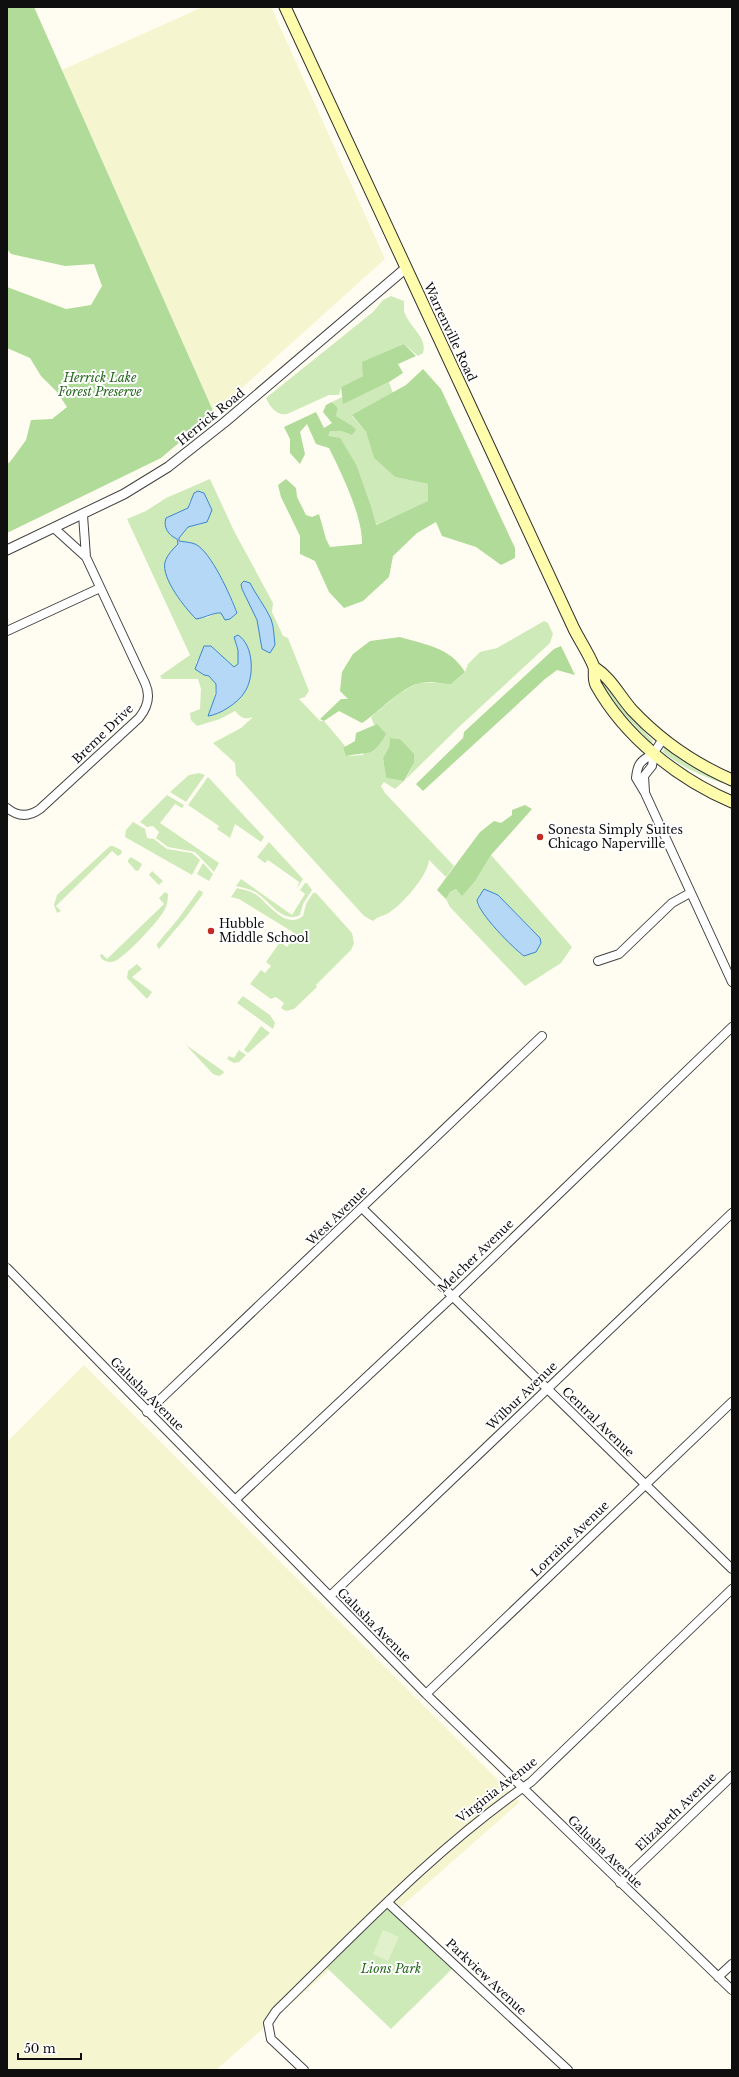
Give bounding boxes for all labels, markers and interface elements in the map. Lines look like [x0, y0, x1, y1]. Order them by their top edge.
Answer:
street label: Warrenville Road [421, 279, 480, 384]
park label: Herrick Lake Forest Preserve [57, 370, 142, 399]
street label: Herrick Road [174, 385, 247, 448]
street label: Breme Drive [69, 701, 136, 767]
place label: Sonesta Simply Suites Chicago Naperville [548, 822, 683, 851]
marker: Sonesta Simply Suites Chicago Naperville [535, 832, 545, 842]
place label: Hubble Middle School [219, 916, 309, 945]
marker: Hubble Middle School [206, 926, 216, 936]
street label: West Avenue [302, 1183, 370, 1249]
street label: Melcher Avenue [435, 1216, 517, 1295]
street label: Galusha Avenue [107, 1354, 187, 1434]
street label: Wilbur Avenue [483, 1358, 560, 1434]
street label: Central Avenue [559, 1384, 638, 1460]
street label: Lorraine Avenue [528, 1498, 612, 1580]
street label: Galusha Avenue [334, 1585, 414, 1665]
street label: Virginia Avenue [453, 1753, 540, 1826]
street label: Elizabeth Avenue [632, 1769, 719, 1854]
street label: Galusha Avenue [565, 1812, 646, 1891]
street label: Parkview Avenue [443, 1935, 530, 2018]
park label: Lions Park [360, 1961, 421, 1976]
scale bar [18, 2035, 81, 2061]
text: 50 m [24, 2041, 56, 2056]

